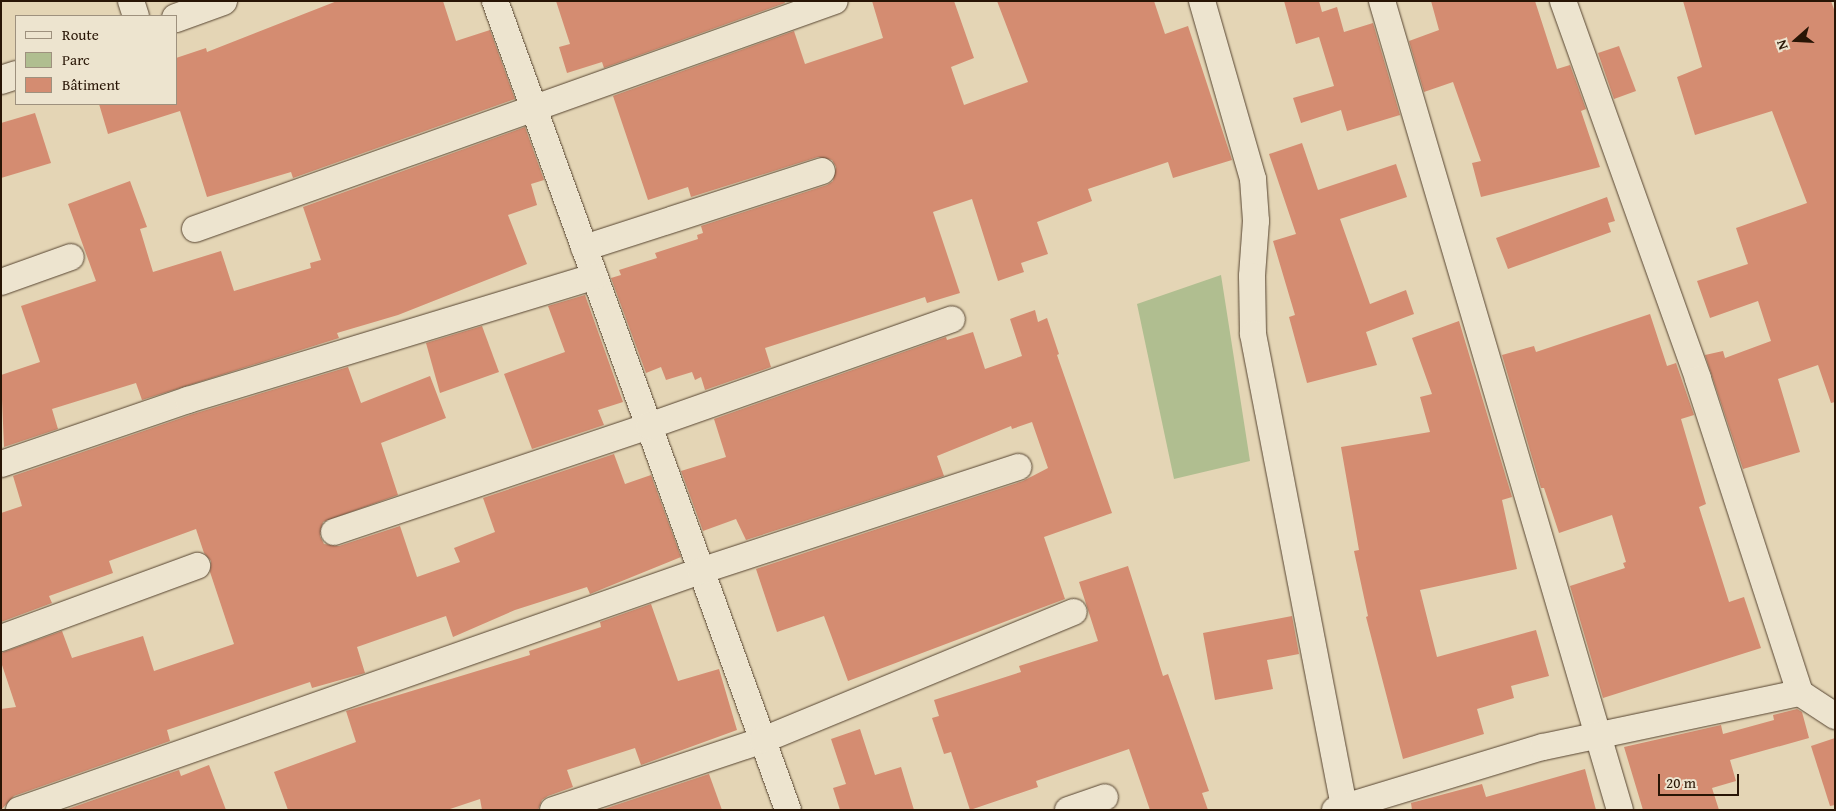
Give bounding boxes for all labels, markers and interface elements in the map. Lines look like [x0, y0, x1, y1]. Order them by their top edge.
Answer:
legend [15, 15, 178, 105]
north arrow [1771, 15, 1821, 65]
text: Route [62, 24, 99, 45]
text: N [1771, 37, 1793, 53]
text: Parc [62, 49, 90, 70]
text: Bâtiment [62, 74, 120, 95]
scale bar [1661, 764, 1742, 796]
text: 20 m [1666, 772, 1696, 793]

